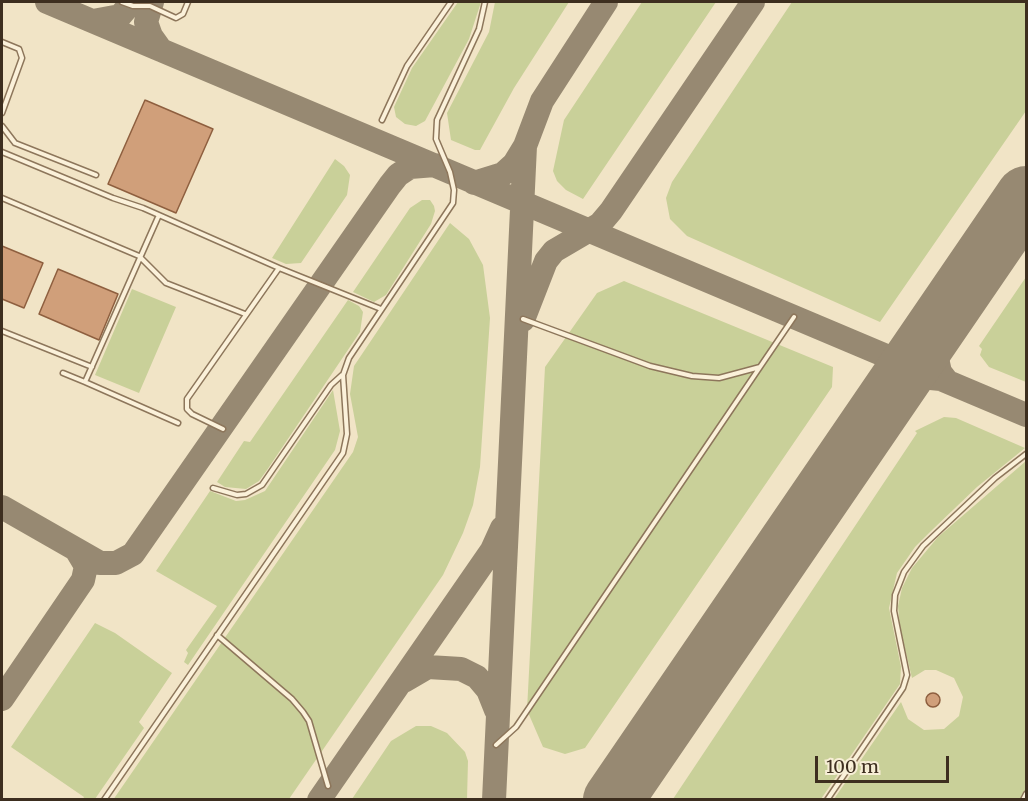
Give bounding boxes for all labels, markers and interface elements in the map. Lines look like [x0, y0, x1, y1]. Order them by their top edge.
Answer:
scale bar [818, 744, 952, 782]
text: 100 m [826, 755, 879, 778]

